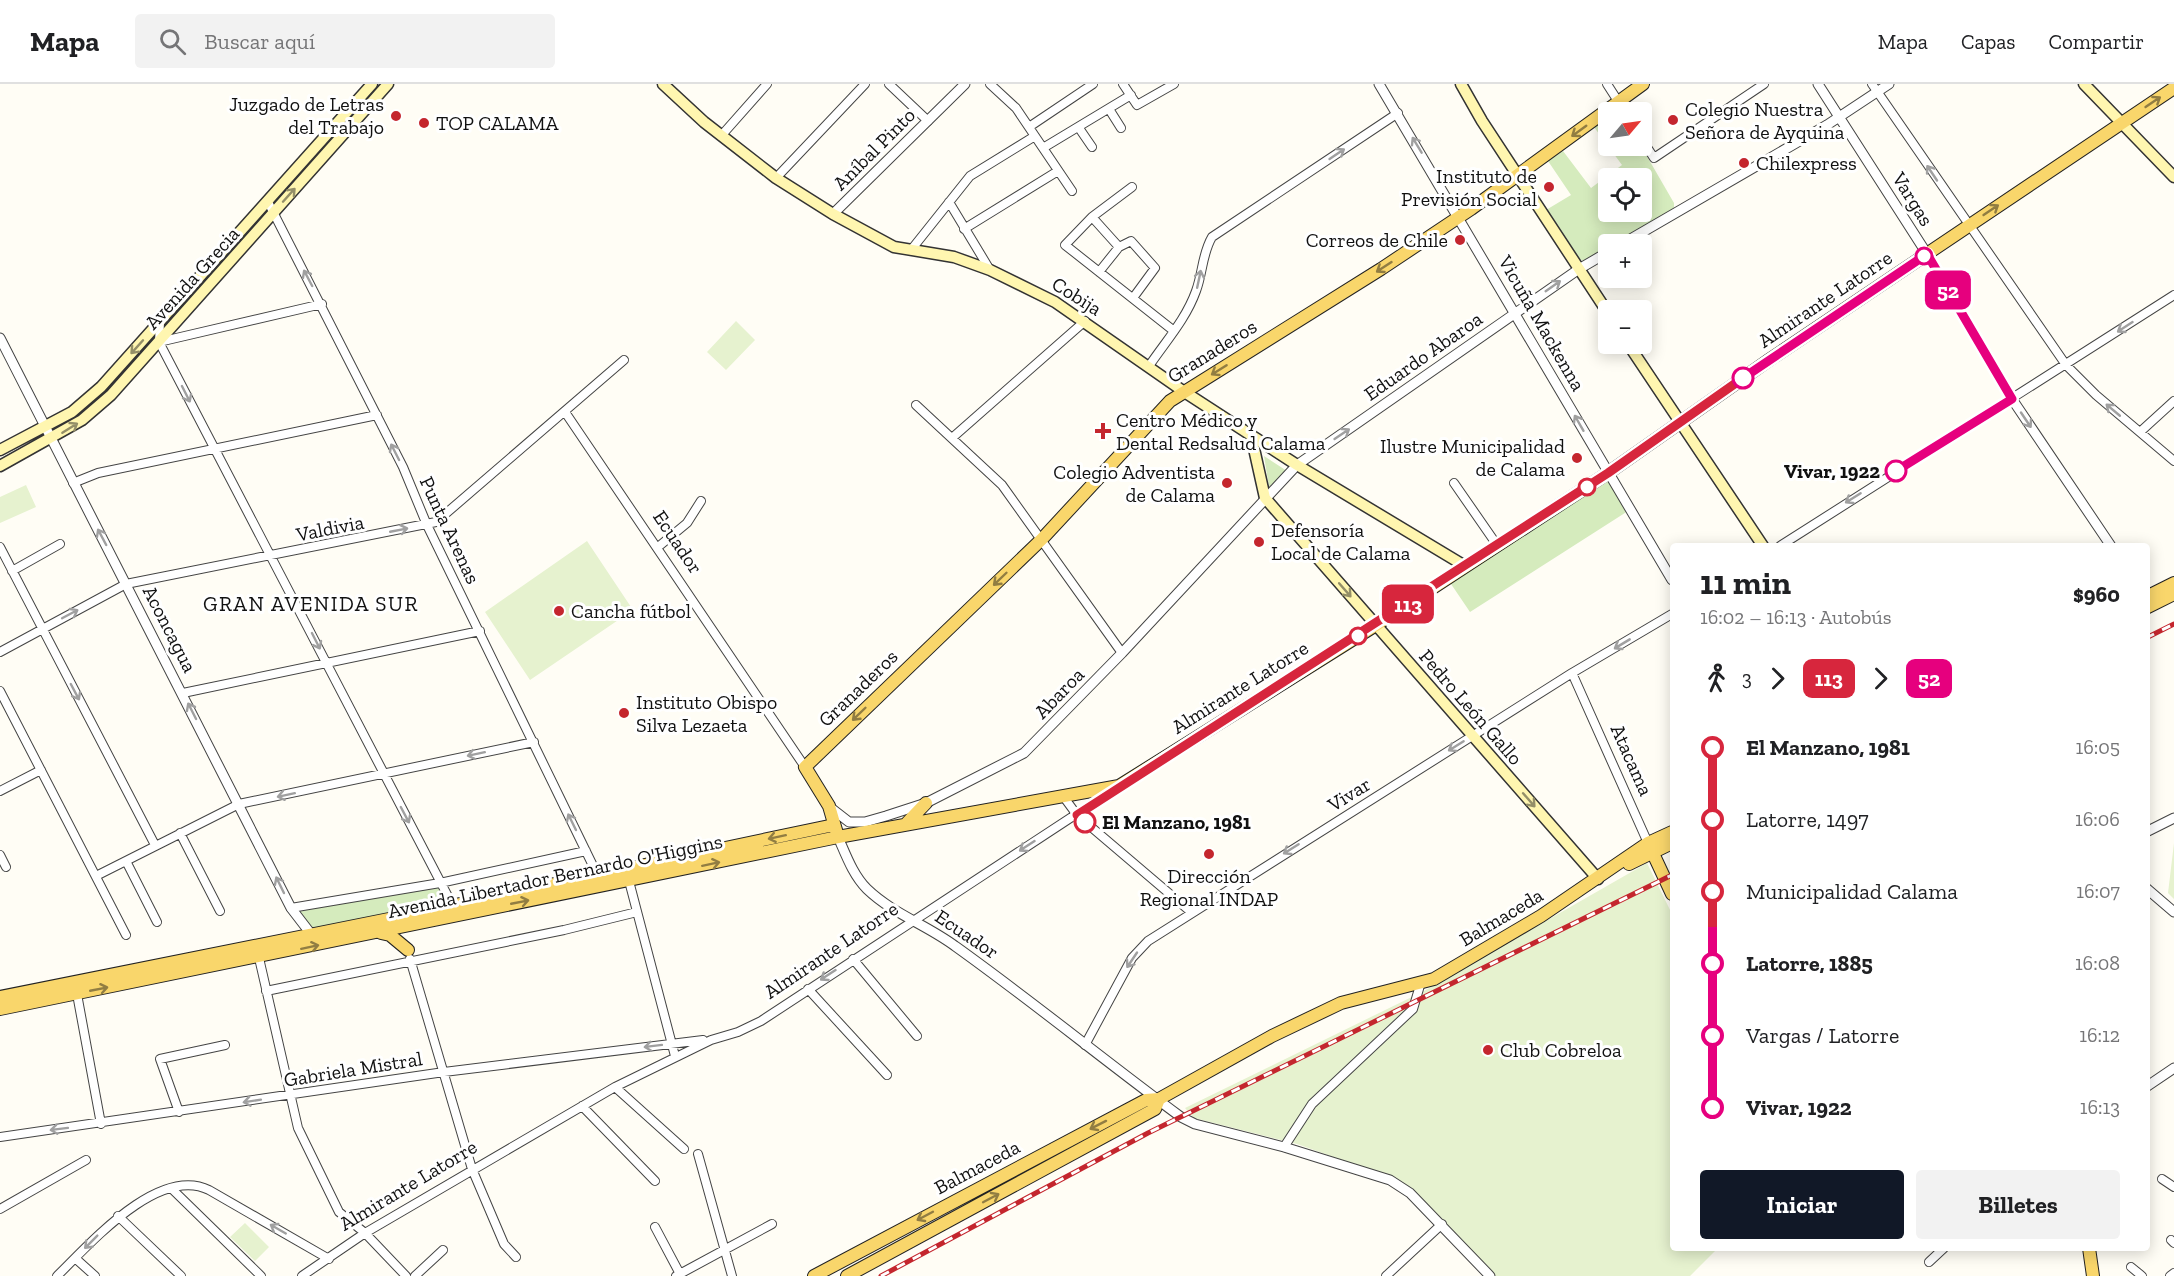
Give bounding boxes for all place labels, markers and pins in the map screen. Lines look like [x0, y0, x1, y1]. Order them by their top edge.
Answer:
place label: Juzgado de Letras del Trabajo [229, 92, 384, 139]
place label: Colegio Nuestra Señora de Ayquina [1685, 97, 1845, 144]
marker: Juzgado de Letras del Trabajo [389, 109, 403, 123]
place label: TOP CALAMA [436, 111, 560, 135]
marker: Colegio Nuestra Señora de Ayquina [1666, 113, 1680, 127]
marker: TOP CALAMA [417, 116, 431, 130]
place label: Chilexpress [1756, 151, 1857, 175]
marker: Chilexpress [1737, 156, 1751, 170]
place label: Instituto de Previsión Social [1401, 164, 1537, 211]
marker: Instituto de Previsión Social [1542, 180, 1556, 194]
place label: Correos de Chile [1306, 228, 1448, 252]
marker: Correos de Chile [1453, 233, 1467, 247]
unlabelled marker [1915, 247, 1933, 265]
unlabelled marker [1732, 367, 1754, 389]
place label: Centro Médico y Dental Redsalud Calama [1116, 408, 1326, 455]
marker: Centro Médico y Dental Redsalud Calama [1094, 422, 1112, 440]
place label: Ilustre Municipalidad de Calama [1380, 434, 1565, 481]
marker: Ilustre Municipalidad de Calama [1570, 451, 1584, 465]
place label: Vivar, 1922 [1784, 459, 1880, 483]
place label: Colegio Adventista de Calama [1053, 460, 1215, 507]
marker: Vivar, 1922 [1885, 460, 1907, 482]
marker: Colegio Adventista de Calama [1220, 476, 1234, 490]
unlabelled marker [1578, 478, 1596, 496]
place label: Defensoría Local de Calama [1271, 518, 1411, 565]
marker: Defensoría Local de Calama [1252, 535, 1266, 549]
place label: Cancha fútbol [571, 599, 691, 623]
marker: Cancha fútbol [552, 604, 566, 618]
unlabelled marker [1349, 627, 1367, 645]
place label: Instituto Obispo Silva Lezaeta [636, 690, 777, 737]
marker: Instituto Obispo Silva Lezaeta [617, 706, 631, 720]
place label: El Manzano, 1981 [1102, 810, 1251, 834]
marker: El Manzano, 1981 [1074, 811, 1096, 833]
marker: Dirección Regional INDAP [1202, 847, 1216, 861]
place label: Dirección Regional INDAP [1140, 864, 1278, 911]
place label: Club Cobreloa [1500, 1038, 1622, 1062]
marker: Club Cobreloa [1481, 1043, 1495, 1057]

